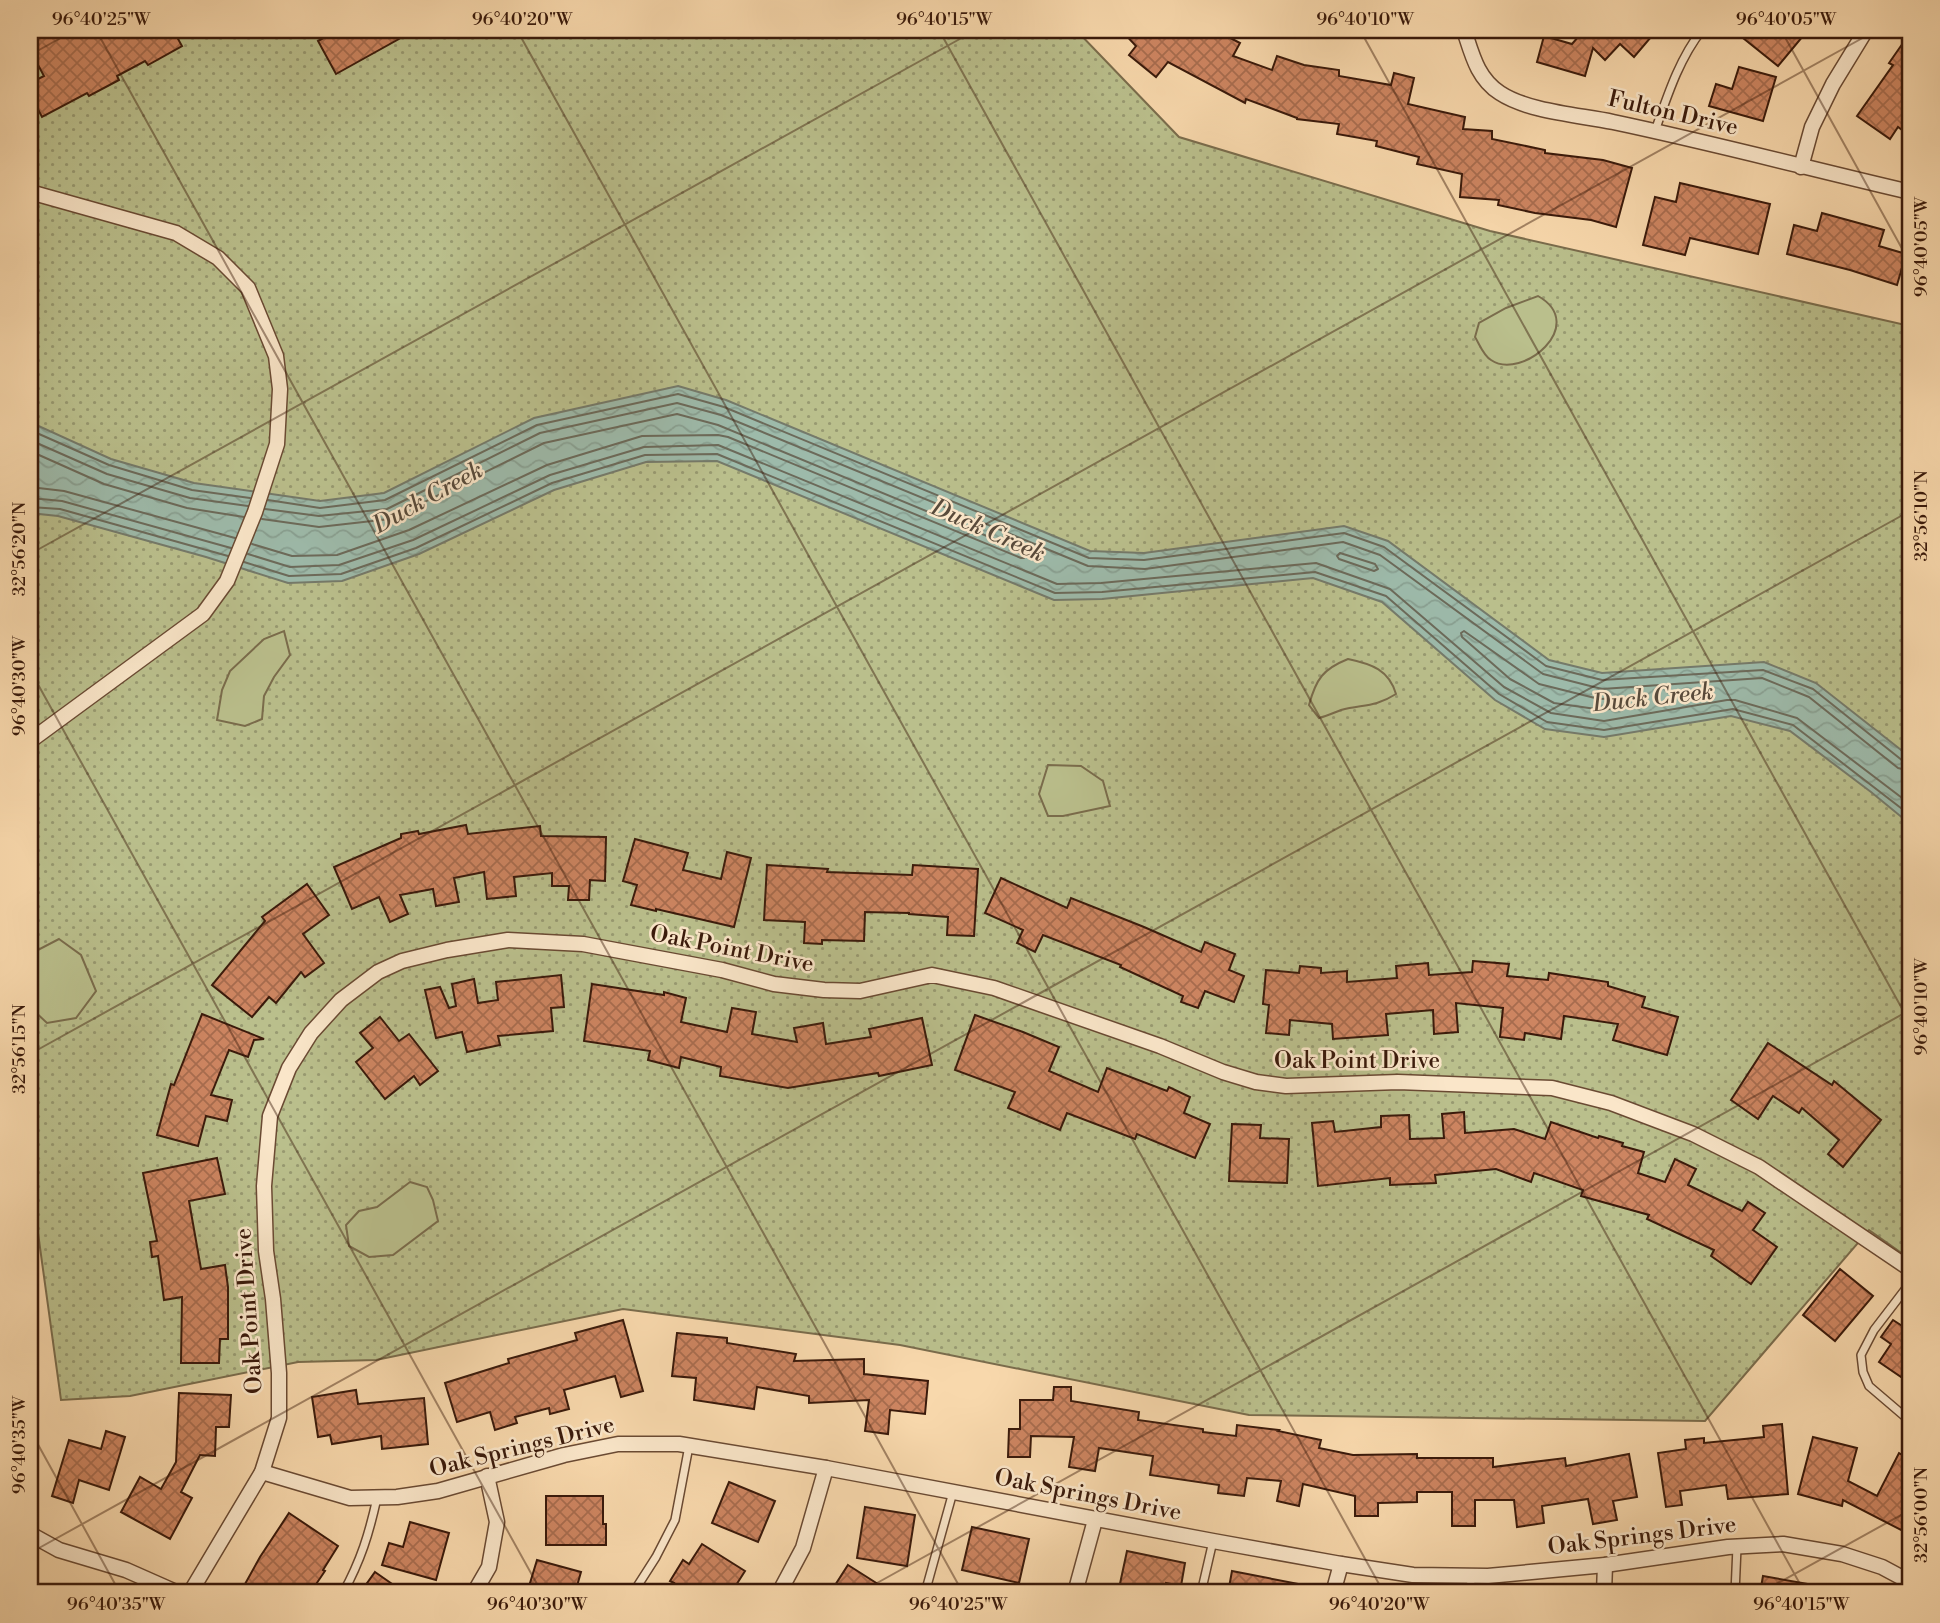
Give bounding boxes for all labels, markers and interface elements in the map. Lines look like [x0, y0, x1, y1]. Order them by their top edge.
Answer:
text: 96°40'25"W [52, 8, 151, 31]
text: 96°40'20"W [472, 8, 573, 31]
text: 96°40'15"W [896, 8, 993, 31]
text: 96°40'10"W [1316, 8, 1414, 31]
text: 96°40'05"W [1736, 8, 1837, 31]
street label: Fulton Drive [1605, 84, 1741, 142]
text: 96°40'05"W [1910, 196, 1933, 297]
water label: Duck Creek [367, 455, 489, 541]
text: 32°56'10"N [1910, 470, 1933, 562]
water label: Duck Creek [925, 492, 1050, 569]
text: 32°56'20"N [8, 501, 31, 596]
text: 96°40'30"W [8, 635, 31, 736]
water label: Duck Creek [1590, 677, 1715, 719]
street label: Oak Point Drive [648, 919, 816, 979]
text: 96°40'10"W [1910, 958, 1933, 1056]
text: 32°56'15"N [8, 1004, 31, 1094]
street label: Oak Point Drive [1274, 1047, 1440, 1075]
street label: Oak Point Drive [229, 1227, 269, 1395]
text: 96°40'35"W [8, 1395, 31, 1494]
street label: Oak Springs Drive [427, 1410, 617, 1484]
street label: Oak Springs Drive [992, 1463, 1184, 1527]
text: 32°56'00"N [1910, 1466, 1933, 1563]
street label: Oak Springs Drive [1546, 1511, 1738, 1561]
text: 96°40'35"W [67, 1593, 166, 1616]
text: 96°40'30"W [487, 1593, 588, 1616]
text: 96°40'25"W [909, 1593, 1008, 1616]
text: 96°40'20"W [1329, 1593, 1430, 1616]
text: 96°40'15"W [1753, 1593, 1850, 1616]

